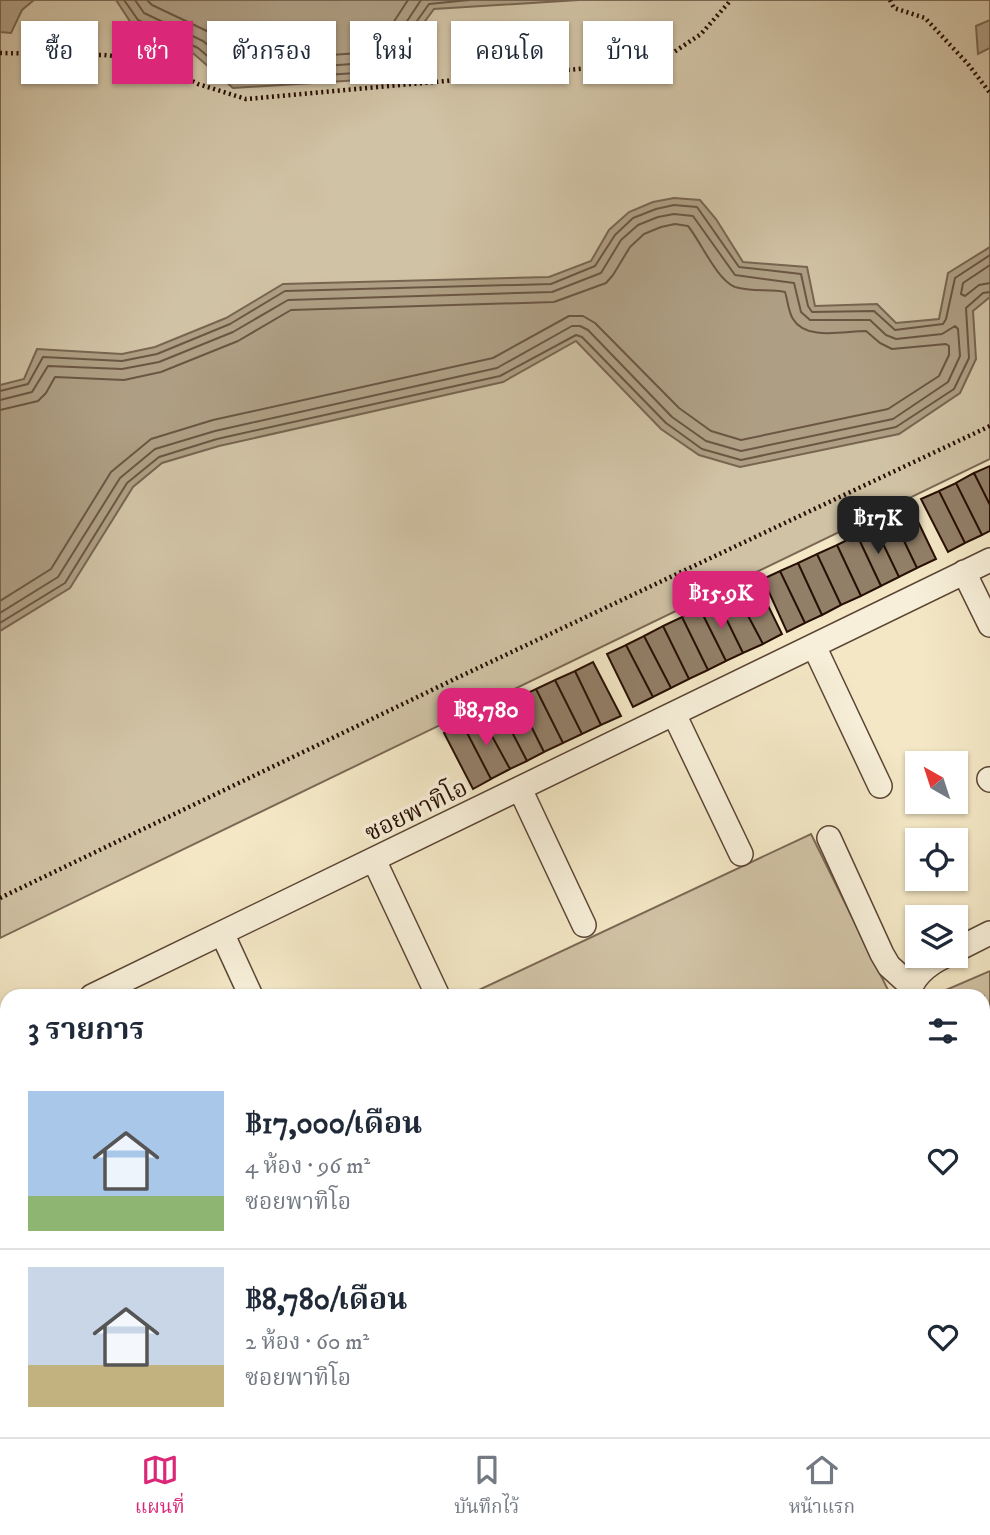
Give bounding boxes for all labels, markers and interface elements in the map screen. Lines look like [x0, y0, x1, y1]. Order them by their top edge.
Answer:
chip: ซื้อ [21, 21, 98, 84]
chip: เช่า [112, 21, 193, 84]
chip: ตัวกรอง [207, 21, 336, 84]
chip: ใหม่ [350, 21, 437, 84]
chip: คอนโด [451, 21, 569, 84]
chip: บ้าน [583, 21, 673, 84]
pin: ฿17K [837, 496, 919, 556]
text: ฿17K [853, 504, 903, 533]
pin: ฿15.9K [664, 572, 778, 631]
text: ฿15.9K [689, 579, 753, 608]
pin: ฿8,780 [429, 688, 543, 748]
text: ฿8,780 [453, 696, 519, 725]
north arrow [905, 751, 968, 814]
map controls [905, 751, 968, 968]
street label: ซอยพาทิโอ [358, 770, 473, 849]
button: locate [905, 828, 968, 891]
button: layers [905, 905, 968, 968]
text: 3 รายการ [28, 1012, 145, 1049]
icon: filters [924, 1012, 962, 1050]
text: ฿17,000/เดือน [245, 1106, 422, 1143]
icon: home [84, 1119, 168, 1203]
icon: heart [924, 1142, 962, 1180]
text: 4 ห้อง · 96 m² [245, 1152, 370, 1181]
text: ซอยพาทิโอ [245, 1188, 351, 1217]
text: ฿8,780/เดือน [245, 1282, 407, 1319]
icon: home [84, 1295, 168, 1379]
icon: heart [924, 1318, 962, 1356]
text: 2 ห้อง · 60 m² [245, 1328, 369, 1357]
text: ซอยพาทิโอ [245, 1364, 351, 1393]
tab: แผนที่ [135, 1451, 185, 1523]
tab: บันทึกไว้ [454, 1451, 519, 1523]
tab: หน้าแรก [789, 1451, 855, 1523]

